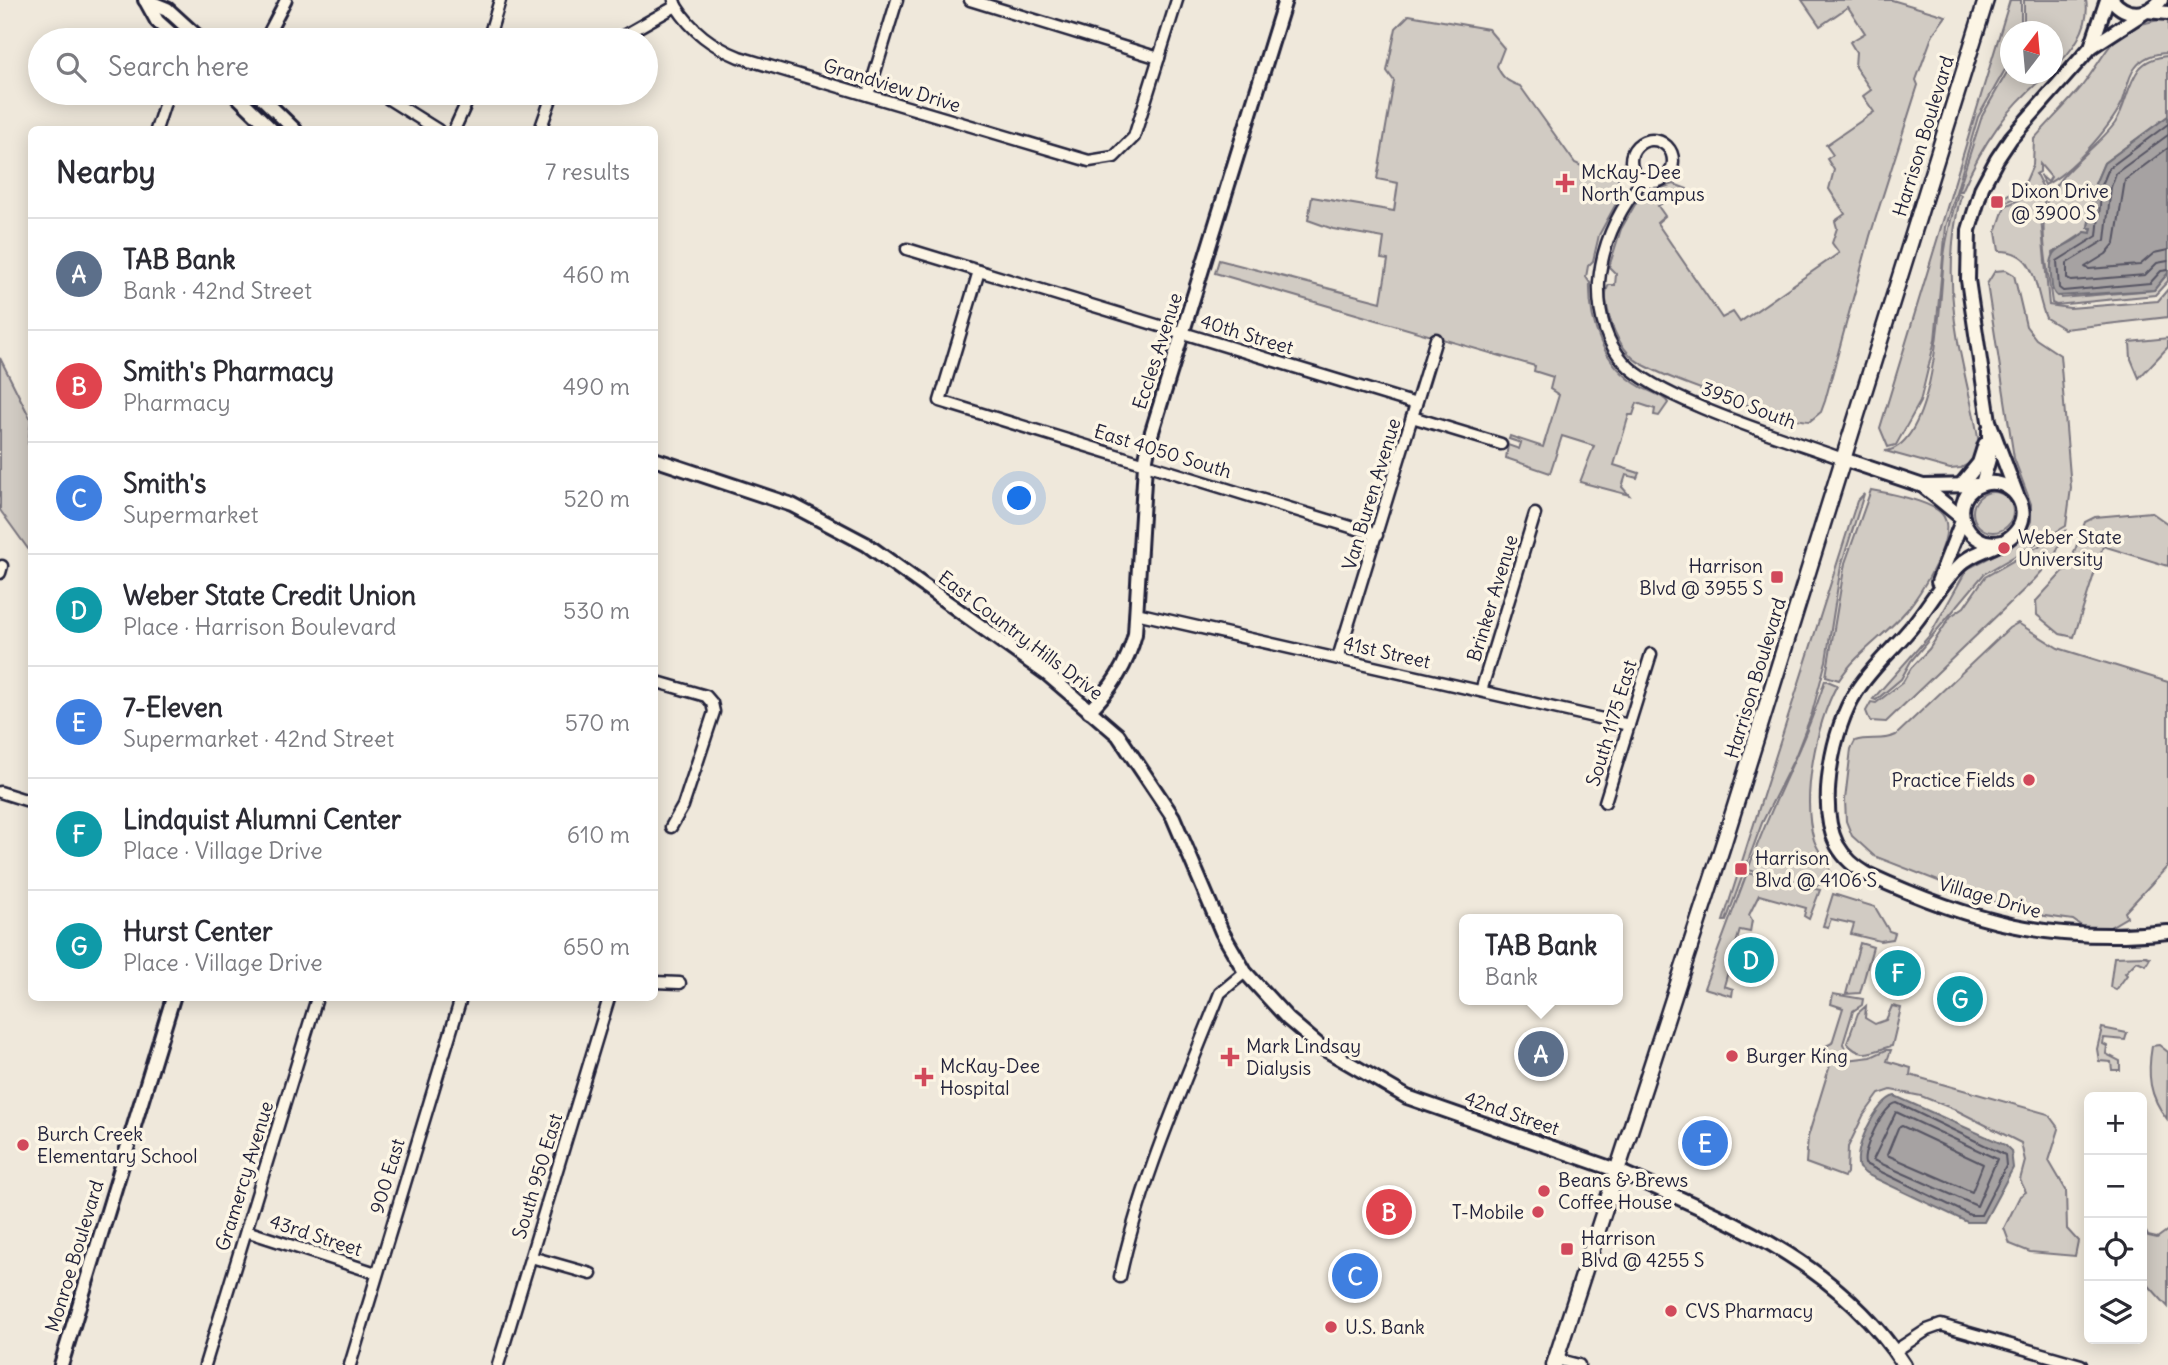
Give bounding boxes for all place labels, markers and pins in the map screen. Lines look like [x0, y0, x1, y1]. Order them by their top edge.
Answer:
place label: McKay-Dee North Campus [1581, 160, 1705, 206]
marker: McKay-Dee North Campus [1555, 173, 1575, 193]
place label: Dixon Drive @ 3900 S [2011, 179, 2109, 225]
marker: Dixon Drive @ 3900 S [1989, 194, 2005, 210]
place label: Weber State University [2018, 525, 2122, 571]
marker: Weber State University [1996, 540, 2012, 556]
place label: Harrison Blvd @ 3955 S [1639, 554, 1763, 600]
marker: Harrison Blvd @ 3955 S [1769, 569, 1785, 585]
place label: Practice Fields [1892, 768, 2015, 792]
marker: Practice Fields [2021, 772, 2037, 788]
place label: Harrison Blvd @ 4106 S [1755, 846, 1877, 892]
marker: Harrison Blvd @ 4106 S [1733, 861, 1749, 877]
pin: D [1728, 934, 1774, 986]
pin: F [1875, 947, 1921, 999]
pin: G [1937, 973, 1983, 1025]
pin: A [1518, 1028, 1564, 1080]
place label: Mark Lindsay Dialysis [1246, 1034, 1361, 1080]
place label: Burger King [1746, 1044, 1848, 1068]
marker: Mark Lindsay Dialysis [1220, 1047, 1240, 1067]
marker: Burger King [1724, 1048, 1740, 1064]
place label: McKay-Dee Hospital [940, 1054, 1040, 1100]
marker: McKay-Dee Hospital [914, 1067, 934, 1087]
pin: E [1682, 1117, 1728, 1169]
place label: Burch Creek Elementary School [37, 1122, 198, 1168]
marker: Burch Creek Elementary School [15, 1137, 31, 1153]
place label: Beans & Brews Coffee House [1558, 1168, 1688, 1214]
marker: Beans & Brews Coffee House [1536, 1183, 1552, 1199]
pin: B [1366, 1186, 1412, 1238]
place label: T-Mobile [1452, 1200, 1524, 1224]
marker: T-Mobile [1530, 1204, 1546, 1220]
place label: Harrison Blvd @ 4255 S [1581, 1226, 1704, 1272]
marker: Harrison Blvd @ 4255 S [1559, 1241, 1575, 1257]
pin: C [1332, 1250, 1378, 1302]
place label: CVS Pharmacy [1685, 1299, 1813, 1323]
marker: CVS Pharmacy [1663, 1303, 1679, 1319]
place label: U.S. Bank [1345, 1315, 1425, 1339]
marker: U.S. Bank [1323, 1319, 1339, 1335]

